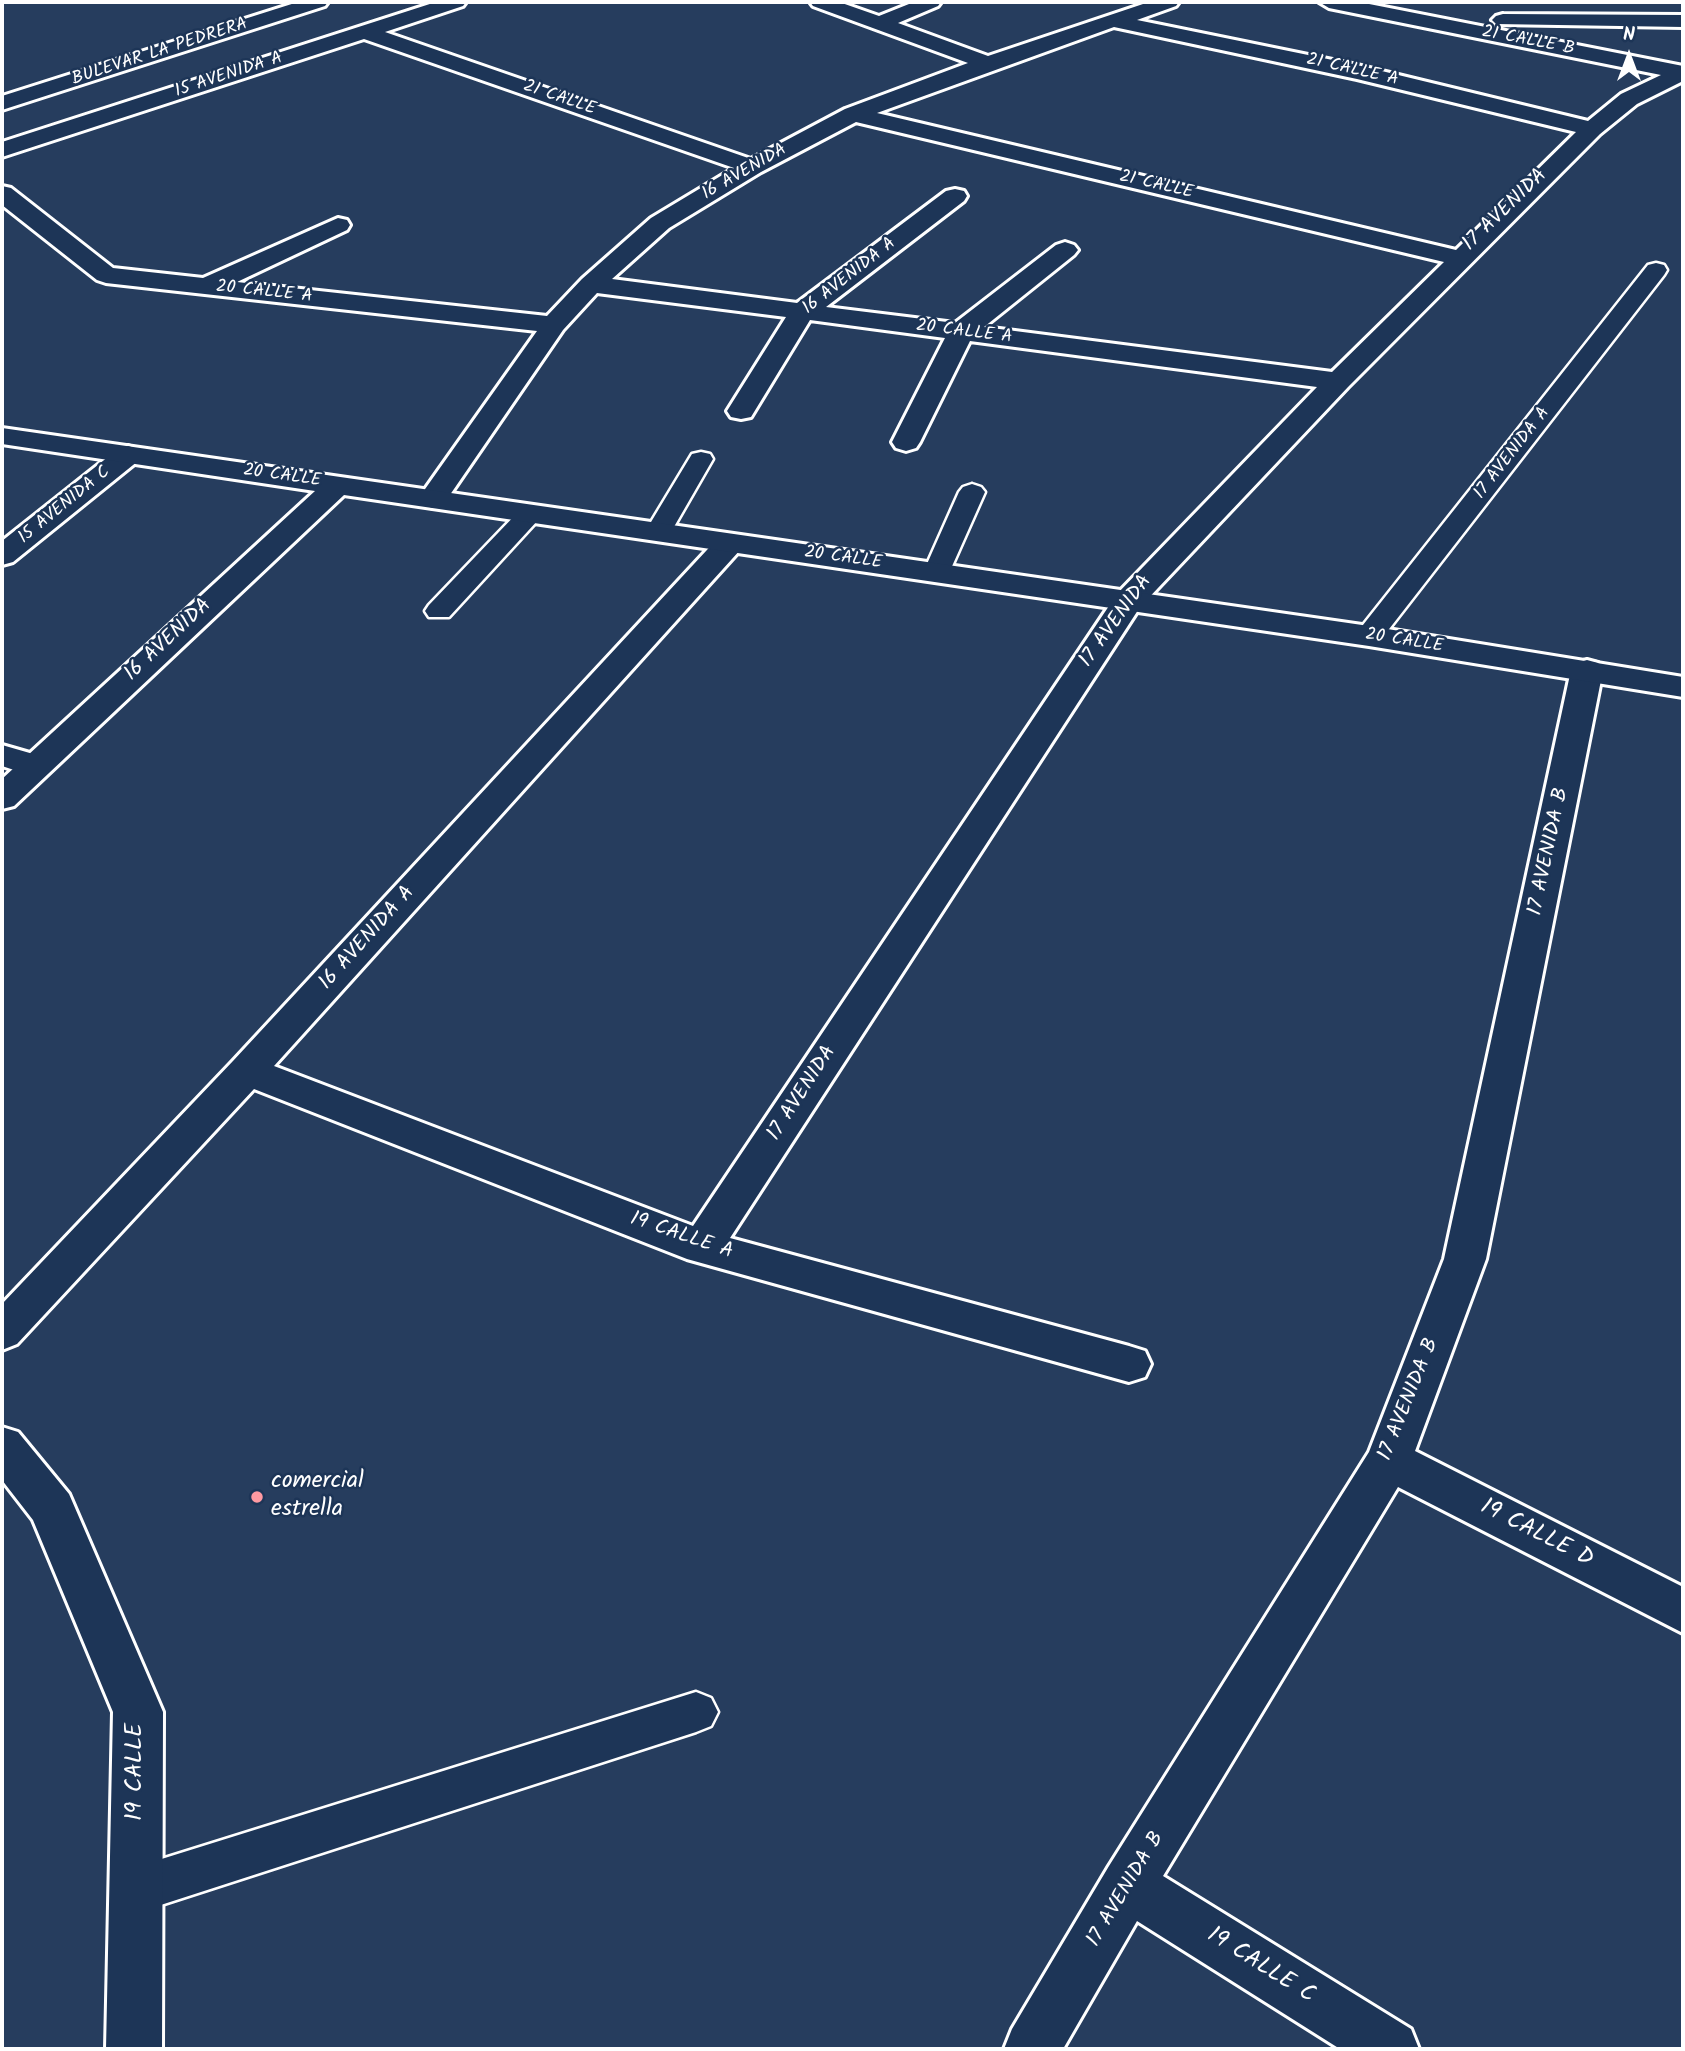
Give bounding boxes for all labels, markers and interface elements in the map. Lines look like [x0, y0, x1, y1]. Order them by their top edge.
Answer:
street label: BULEVAR LA PEDRERA [70, 14, 250, 92]
text: N [1623, 20, 1635, 50]
north arrow [1594, 21, 1664, 91]
street label: 21 CALLE B [1480, 22, 1576, 62]
street label: 15 AVENIDA A [172, 48, 286, 104]
street label: 21 CALLE A [1304, 50, 1400, 92]
street label: 21 CALLE [520, 77, 598, 121]
street label: 16 AVENIDA [699, 140, 791, 206]
street label: 17 AVENIDA [1458, 164, 1554, 258]
street label: 21 CALLE [1117, 167, 1195, 205]
street label: 16 AVENIDA A [799, 234, 901, 320]
street label: 20 CALLE A [215, 277, 313, 309]
street label: 20 CALLE A [915, 316, 1013, 350]
street label: 17 AVENIDA A [1470, 404, 1556, 504]
street label: 20 CALLE [242, 461, 322, 493]
street label: 15 AVENIDA C [15, 462, 115, 550]
street label: 20 CALLE [803, 543, 883, 575]
street label: 17 AVENIDA [1075, 571, 1159, 673]
street label: 16 AVENIDA [120, 594, 218, 688]
street label: 20 CALLE [1364, 625, 1444, 659]
street label: 17 AVENIDA B [1524, 786, 1576, 918]
street label: 16 AVENIDA A [315, 882, 421, 996]
street label: 17 AVENIDA [763, 1042, 843, 1146]
street label: 19 CALLE A [626, 1208, 736, 1266]
street label: 17 AVENIDA B [1374, 1335, 1446, 1465]
place label: comercial estrella [271, 1469, 364, 1525]
marker: comercial estrella [249, 1489, 265, 1505]
street label: 19 CALLE D [1475, 1494, 1597, 1576]
street label: 19 CALLE [123, 1723, 151, 1821]
street label: 17 AVENIDA B [1083, 1828, 1171, 1952]
street label: 19 CALLE C [1201, 1922, 1319, 2012]

